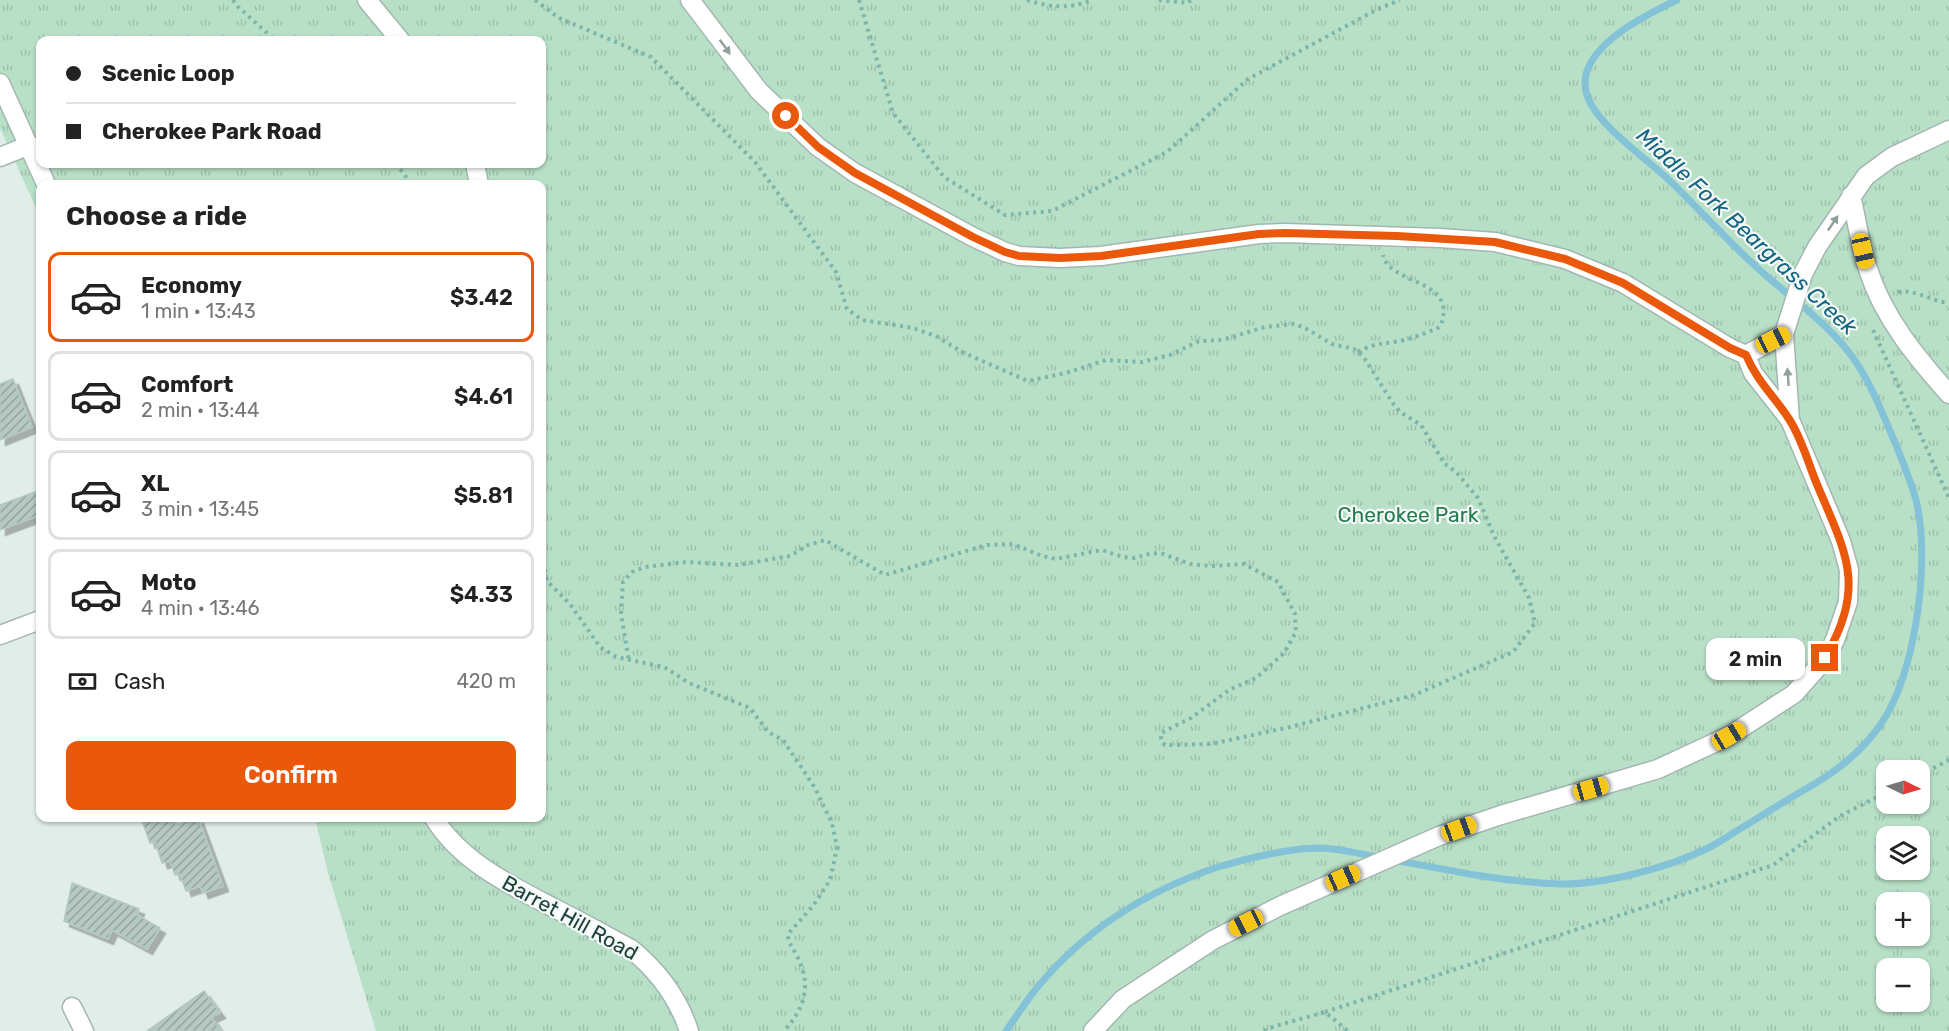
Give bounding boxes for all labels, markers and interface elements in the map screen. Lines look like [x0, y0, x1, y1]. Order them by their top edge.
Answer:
one-way arrow [719, 38, 731, 54]
text: Scenic Loop [102, 60, 235, 87]
route start [772, 102, 799, 129]
text: Cherokee Park Road [102, 118, 322, 145]
water label: Middle Fork Beargrass Creek [1631, 122, 1863, 341]
text: Choose a ride [66, 200, 247, 232]
one-way arrow [1827, 216, 1839, 232]
car [1850, 231, 1876, 271]
icon: car [69, 270, 123, 324]
text: Economy [141, 272, 242, 299]
text: $3.42 [450, 284, 513, 311]
text: 1 min · 13:43 [141, 299, 256, 323]
car [1753, 324, 1793, 356]
one-way arrow [1783, 368, 1792, 387]
icon: car [69, 369, 123, 423]
text: Comfort [141, 371, 233, 398]
text: $4.61 [454, 383, 513, 410]
text: 2 min · 13:44 [141, 398, 259, 422]
icon: car [69, 468, 123, 522]
text: XL [141, 470, 169, 497]
text: $5.81 [454, 482, 513, 509]
text: 3 min · 13:45 [141, 497, 259, 521]
park label: Cherokee Park [1337, 502, 1479, 527]
icon: car [69, 567, 123, 621]
text: Moto [141, 569, 196, 596]
text: $4.33 [450, 581, 513, 608]
text: 4 min · 13:46 [141, 596, 260, 620]
callout: 2 min [1705, 637, 1804, 679]
route end [1811, 644, 1838, 671]
text: 2 min [1729, 647, 1782, 671]
icon: cash [66, 665, 99, 698]
text: Cash [114, 668, 165, 695]
text: 420 m [456, 669, 516, 693]
car [1709, 719, 1749, 753]
button: Confirm [66, 741, 516, 810]
north arrow [1876, 760, 1930, 814]
map controls [1876, 760, 1930, 1012]
car [1571, 775, 1611, 803]
car [1439, 814, 1479, 844]
button: layers [1876, 826, 1930, 880]
car [1323, 862, 1363, 894]
street label: Barret Hill Road [498, 870, 643, 965]
button: + [1876, 892, 1930, 946]
car [1226, 907, 1266, 939]
button: − [1876, 958, 1930, 1012]

